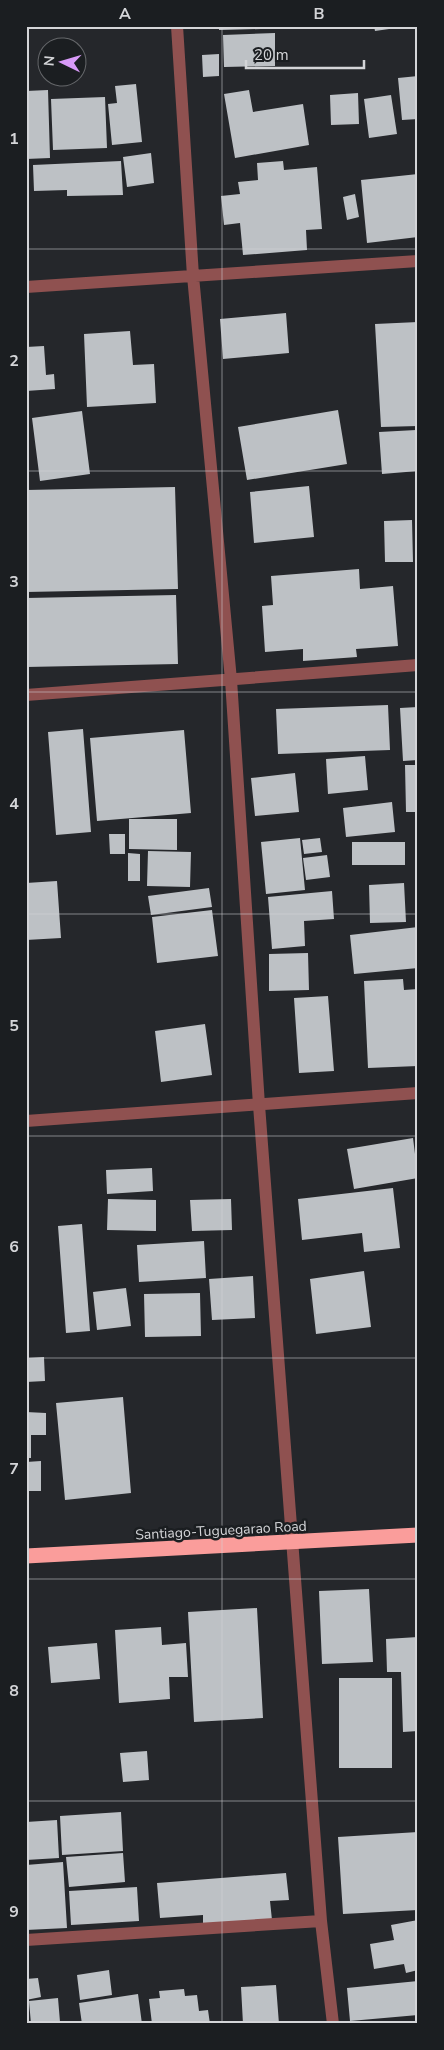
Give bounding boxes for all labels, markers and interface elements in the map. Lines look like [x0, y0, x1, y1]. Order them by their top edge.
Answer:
text: A [119, 3, 131, 25]
text: B [313, 3, 325, 25]
north arrow [38, 38, 88, 88]
scale bar [246, 38, 364, 70]
text: 20 m [254, 45, 289, 65]
text: N [40, 55, 59, 67]
text: 1 [9, 128, 19, 150]
text: 2 [9, 350, 19, 372]
text: 3 [9, 571, 19, 593]
text: 4 [9, 793, 19, 815]
text: 5 [9, 1015, 19, 1037]
text: 6 [9, 1236, 19, 1258]
text: 7 [9, 1458, 19, 1480]
street label: Santiago-Tuguegarao Road [135, 1517, 307, 1544]
text: 8 [9, 1680, 19, 1702]
text: 9 [9, 1901, 19, 1923]

